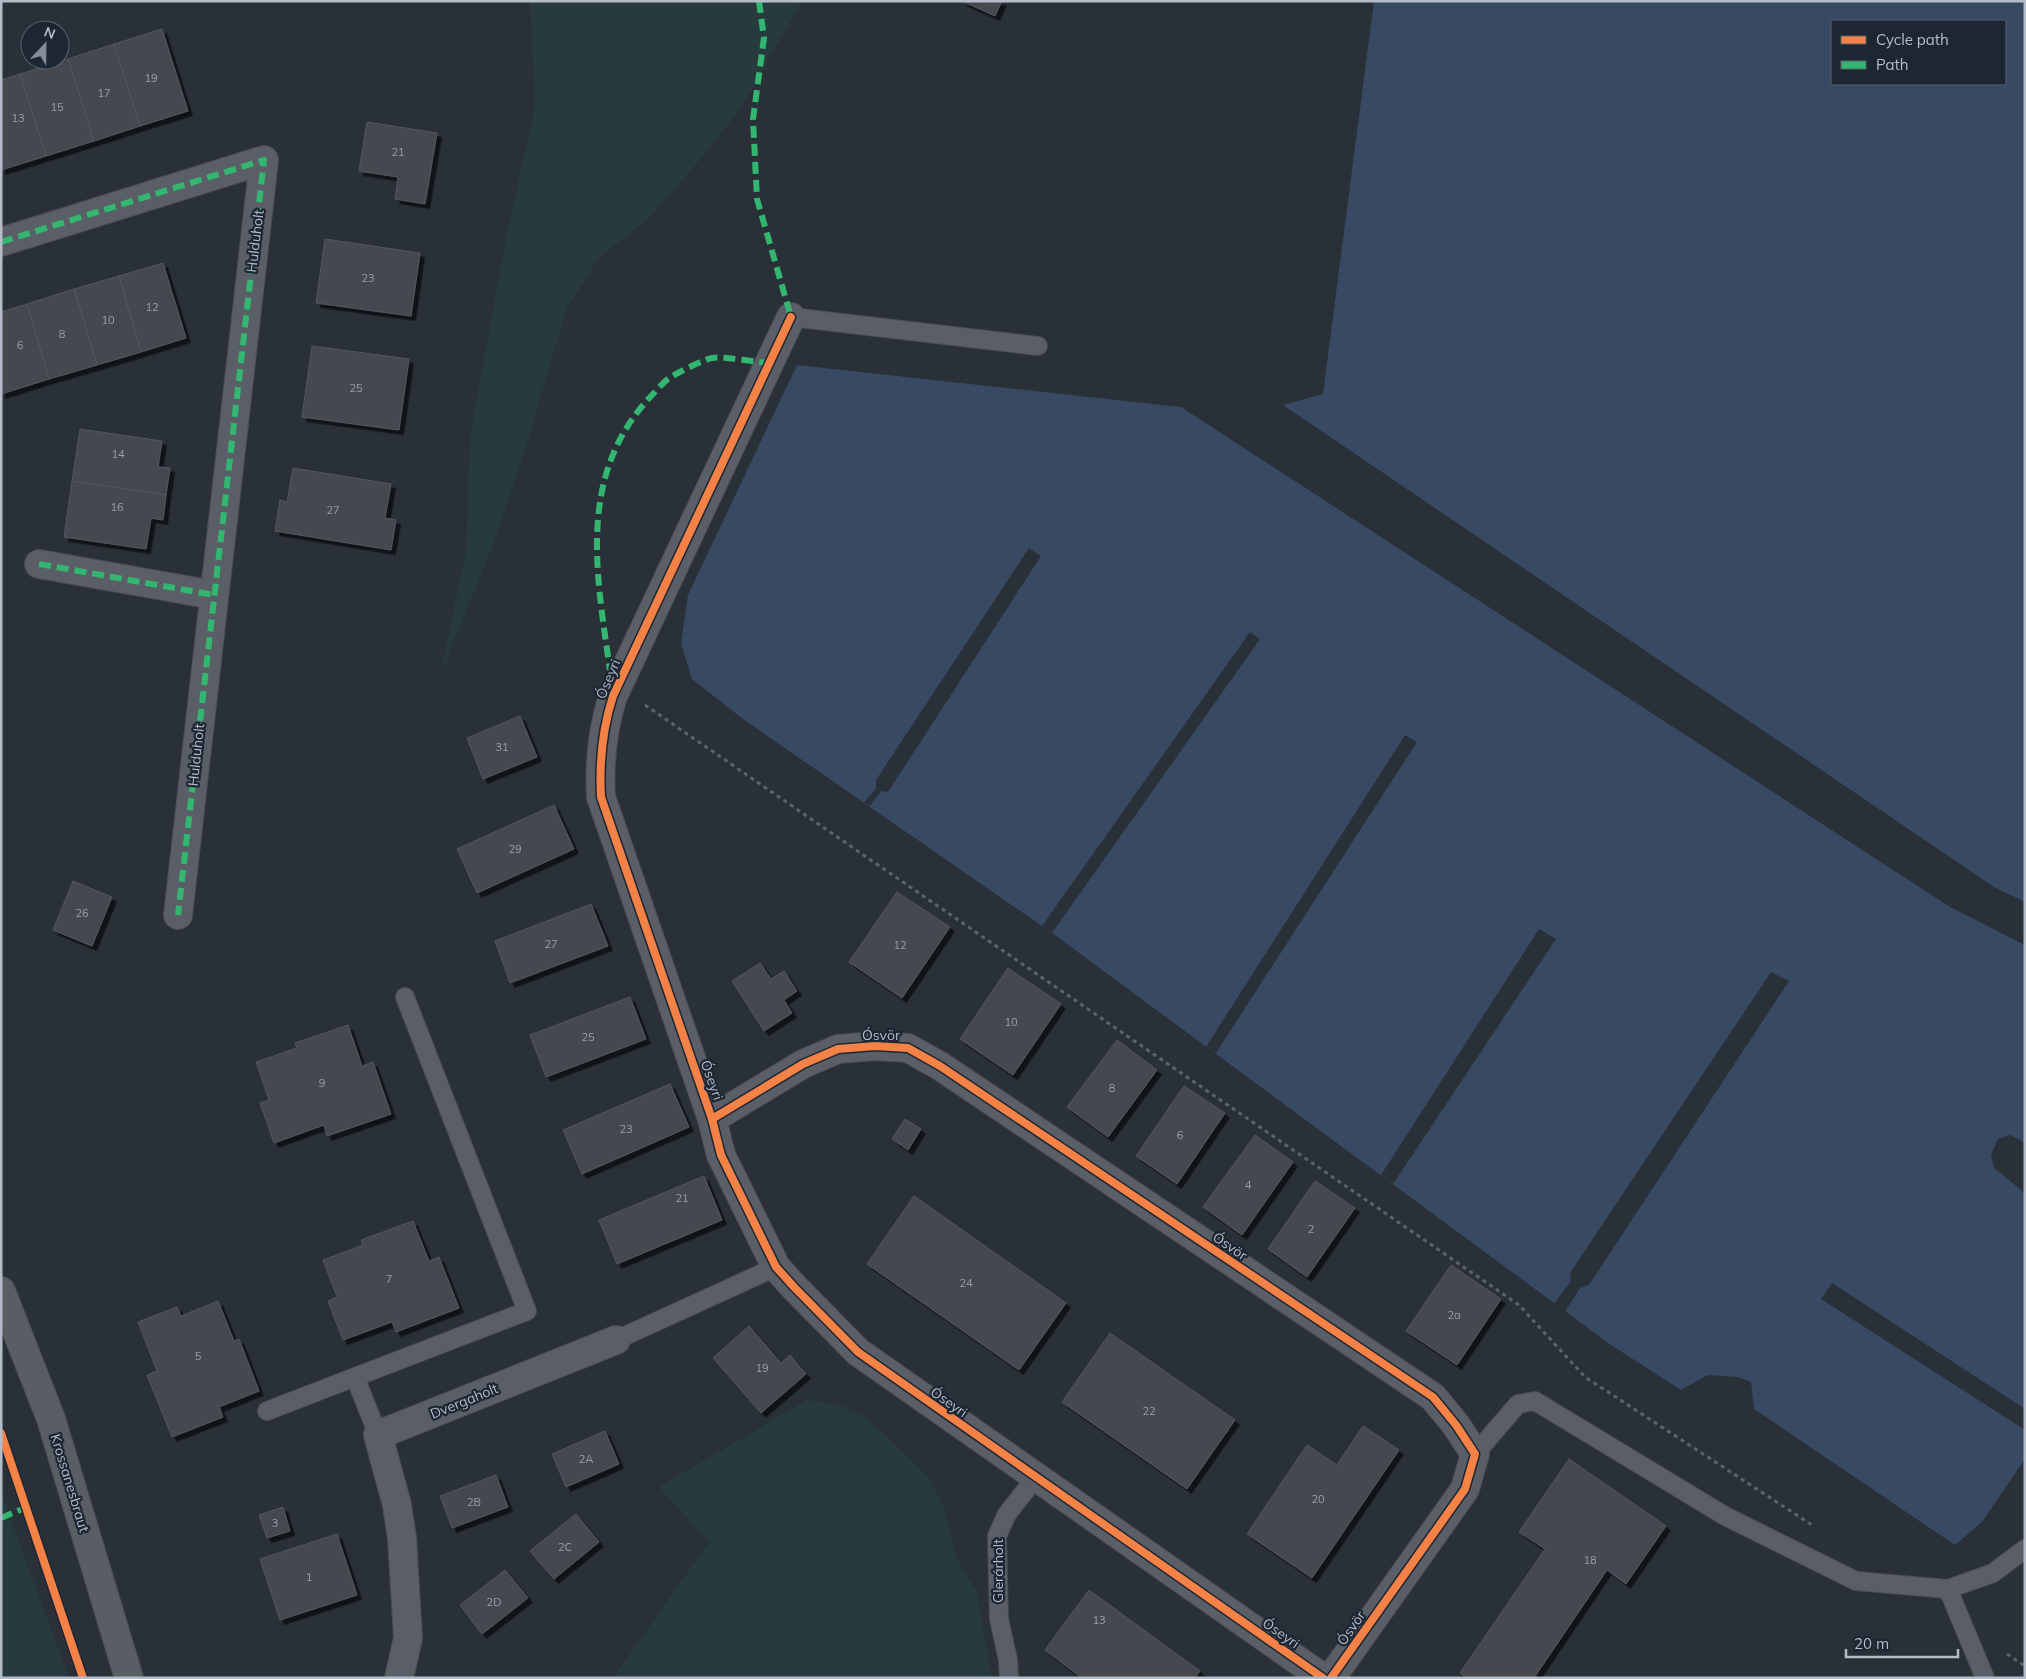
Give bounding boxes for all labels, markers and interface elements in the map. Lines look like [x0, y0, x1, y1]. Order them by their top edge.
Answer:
north arrow [20, 20, 70, 70]
legend [1831, 20, 2006, 85]
text: N [42, 23, 58, 43]
text: Cycle path [1876, 30, 1949, 49]
text: Path [1876, 55, 1908, 74]
house number: 19 [144, 71, 158, 85]
house number: 17 [97, 86, 111, 100]
house number: 15 [50, 100, 64, 114]
house number: 13 [11, 111, 25, 125]
house number: 21 [391, 145, 405, 159]
street label: Hulduholt [242, 209, 268, 273]
house number: 23 [361, 271, 375, 285]
house number: 12 [145, 300, 159, 314]
house number: 10 [101, 313, 115, 327]
house number: 8 [59, 327, 66, 341]
house number: 6 [17, 338, 24, 352]
house number: 25 [349, 381, 363, 395]
house number: 14 [111, 447, 125, 461]
house number: 16 [110, 500, 124, 514]
house number: 27 [326, 503, 340, 517]
street label: Óseyri [592, 657, 624, 701]
street label: Hulduholt [184, 723, 208, 787]
house number: 31 [495, 740, 509, 754]
house number: 29 [508, 842, 522, 856]
house number: 26 [75, 906, 89, 920]
house number: 27 [544, 937, 558, 951]
house number: 12 [893, 938, 907, 952]
house number: 10 [1004, 1015, 1018, 1029]
street label: Ósvör [862, 1026, 901, 1044]
house number: 25 [581, 1030, 595, 1044]
street label: Óseyri [697, 1058, 727, 1102]
house number: 9 [319, 1076, 325, 1090]
house number: 8 [1109, 1081, 1116, 1095]
house number: 23 [619, 1122, 633, 1136]
house number: 6 [1177, 1128, 1184, 1142]
house number: 4 [1245, 1178, 1252, 1192]
house number: 21 [675, 1191, 689, 1205]
house number: 2 [1308, 1222, 1315, 1236]
street label: Ósvör [1209, 1228, 1252, 1265]
house number: 7 [386, 1272, 392, 1286]
house number: 24 [959, 1276, 973, 1290]
house number: 2a [1447, 1308, 1461, 1322]
house number: 5 [195, 1349, 202, 1363]
house number: 19 [755, 1361, 769, 1375]
street label: Dvergaholt [427, 1379, 501, 1423]
street label: Óseyri [927, 1383, 971, 1421]
house number: 22 [1142, 1404, 1156, 1418]
street label: Krossanesbraut [47, 1432, 94, 1534]
house number: 2A [579, 1452, 593, 1466]
house number: 20 [1311, 1492, 1325, 1506]
house number: 2B [467, 1495, 481, 1509]
house number: 3 [272, 1516, 278, 1530]
street label: Glerárholt [989, 1539, 1007, 1603]
house number: 2C [558, 1540, 572, 1554]
house number: 18 [1583, 1553, 1597, 1567]
house number: 1 [306, 1570, 312, 1584]
house number: 2D [487, 1595, 501, 1609]
street label: Ósvör [1333, 1607, 1370, 1649]
house number: 13 [1092, 1613, 1106, 1627]
street label: Óseyri [1259, 1614, 1303, 1652]
scale bar [1846, 1626, 1958, 1658]
text: 20 m [1854, 1634, 1889, 1653]

